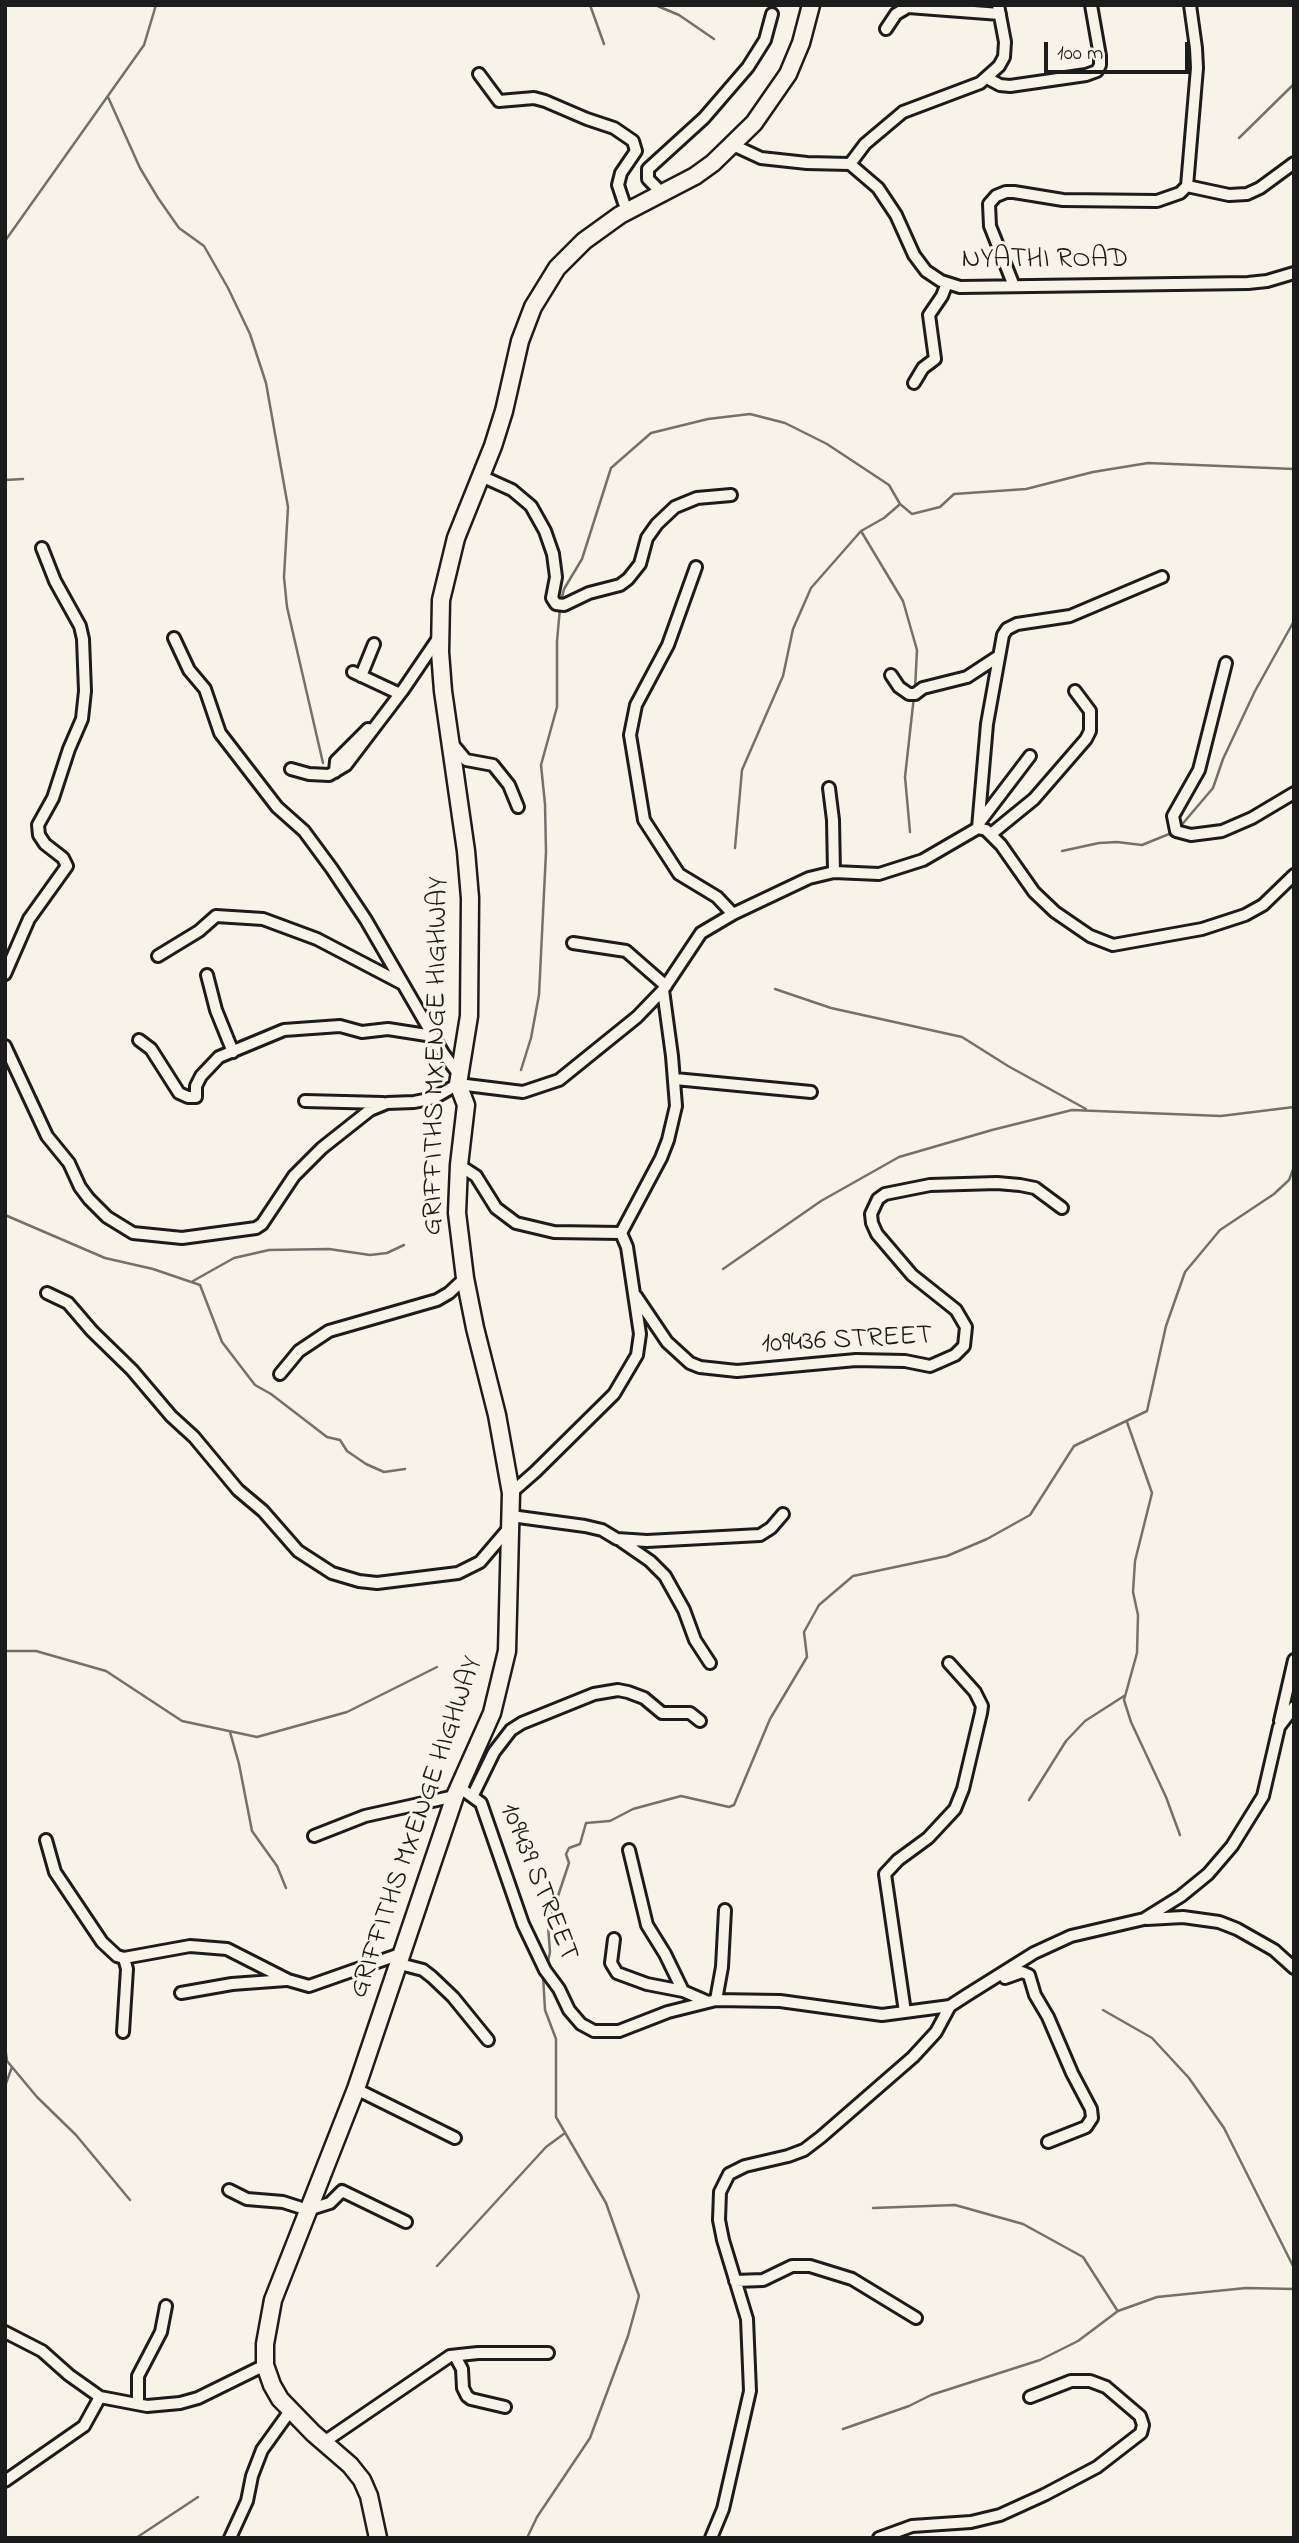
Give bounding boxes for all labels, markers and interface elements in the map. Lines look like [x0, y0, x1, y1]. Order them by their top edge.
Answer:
scale bar [1047, 28, 1192, 72]
text: 100 m [1057, 39, 1103, 69]
street label: NYATHI ROAD [962, 244, 1128, 278]
street label: GRIFFITHS MXENGE HIGHWAY [418, 876, 458, 1236]
street label: 109436 STREET [761, 1321, 933, 1363]
street label: GRIFFITHS MXENGE HIGHWAY [344, 1653, 492, 2003]
street label: 109439 STREET [490, 1799, 584, 1967]

